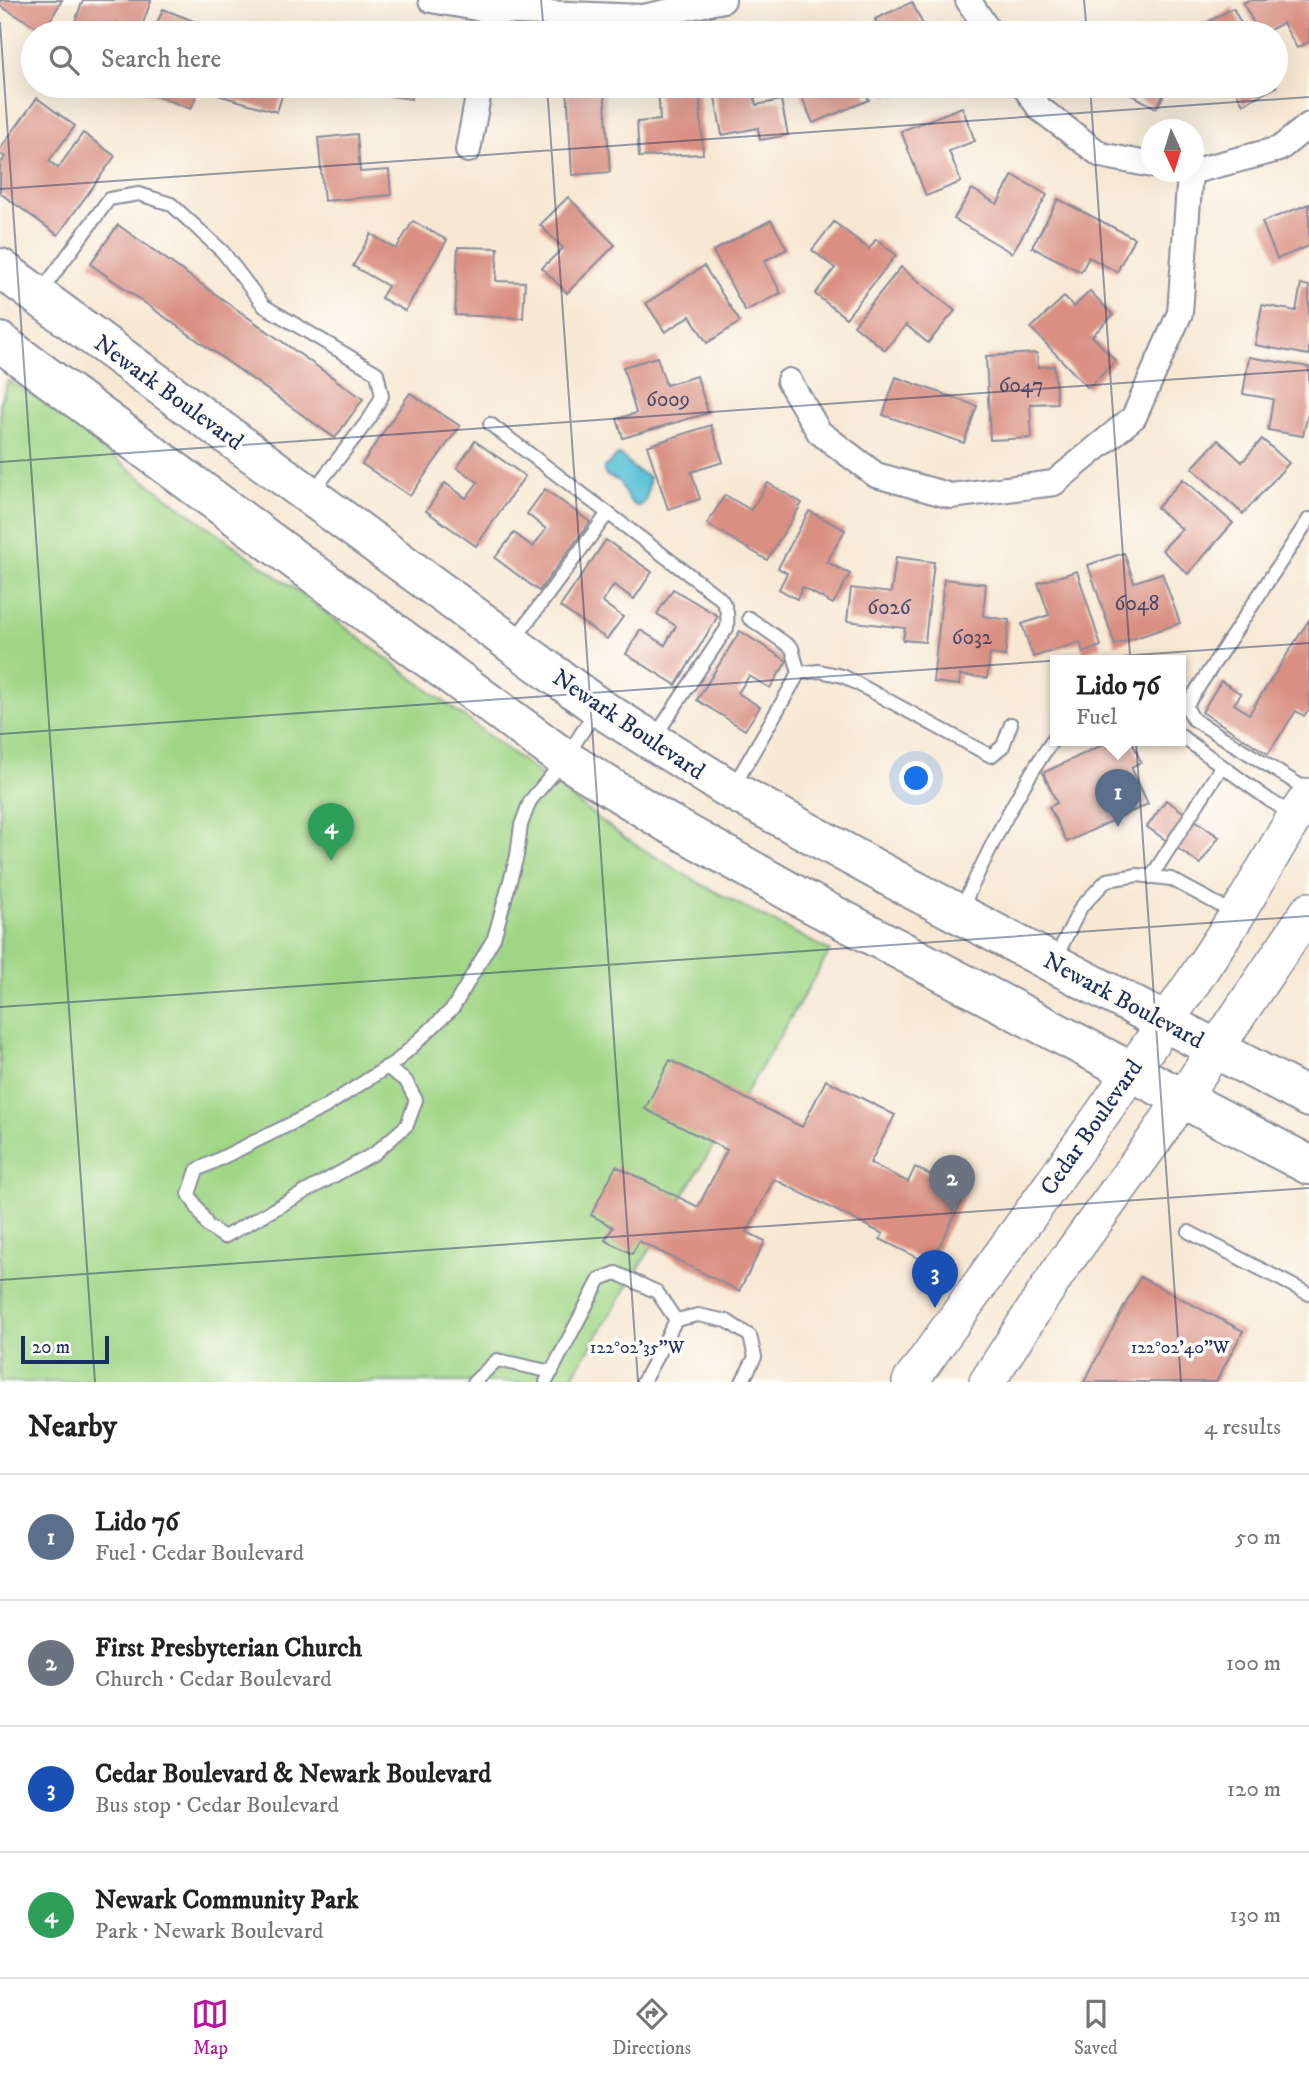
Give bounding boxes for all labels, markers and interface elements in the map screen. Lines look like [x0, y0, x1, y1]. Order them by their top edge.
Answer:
search box [21, 21, 1288, 98]
icon: search [45, 41, 83, 79]
text: Search here [101, 43, 221, 76]
north arrow [1141, 119, 1204, 182]
street label: Newark Boulevard [88, 328, 249, 457]
house number: 6047 [999, 373, 1043, 399]
house number: 6009 [646, 387, 690, 413]
house number: 6048 [1115, 591, 1159, 617]
house number: 6026 [867, 595, 912, 621]
house number: 6032 [952, 625, 993, 651]
popup [1050, 655, 1186, 746]
street label: Newark Boulevard [546, 663, 710, 787]
text: Lido 76 [1076, 670, 1160, 703]
text: Fuel [1076, 703, 1117, 732]
your location [899, 761, 933, 795]
pin: 1 [1095, 769, 1141, 827]
pin: 4 [308, 803, 354, 861]
street label: Newark Boulevard [1038, 946, 1209, 1056]
street label: Cedar Boulevard [1034, 1054, 1150, 1201]
pin: 2 [929, 1155, 975, 1213]
pin: 3 [912, 1250, 958, 1308]
scale bar [21, 1333, 108, 1365]
text: 20 m [32, 1336, 70, 1359]
text: 122°02'35"W [590, 1337, 685, 1359]
text: 122°02'40"W [1131, 1337, 1230, 1359]
text: Nearby [28, 1409, 117, 1446]
text: 4 results [1204, 1413, 1281, 1442]
text: Lido 76 [95, 1506, 179, 1539]
text: 1 [47, 1523, 55, 1552]
text: 50 m [1235, 1523, 1281, 1552]
text: Fuel · Cedar Boulevard [95, 1539, 304, 1568]
text: First Presbyterian Church [95, 1632, 362, 1665]
text: 2 [45, 1649, 57, 1678]
text: 100 m [1226, 1649, 1281, 1678]
text: Church · Cedar Boulevard [95, 1665, 332, 1694]
text: Cedar Boulevard & Newark Boulevard [95, 1758, 491, 1791]
text: 3 [47, 1775, 55, 1804]
text: 120 m [1227, 1775, 1281, 1804]
text: Bus stop · Cedar Boulevard [95, 1791, 339, 1820]
text: Newark Community Park [95, 1884, 359, 1917]
text: 4 [44, 1901, 58, 1930]
text: 130 m [1229, 1901, 1281, 1930]
text: Park · Newark Boulevard [95, 1917, 324, 1946]
tab: Map [191, 1995, 229, 2060]
tab: Directions [612, 1995, 691, 2060]
tab: Saved [1074, 1995, 1118, 2060]

